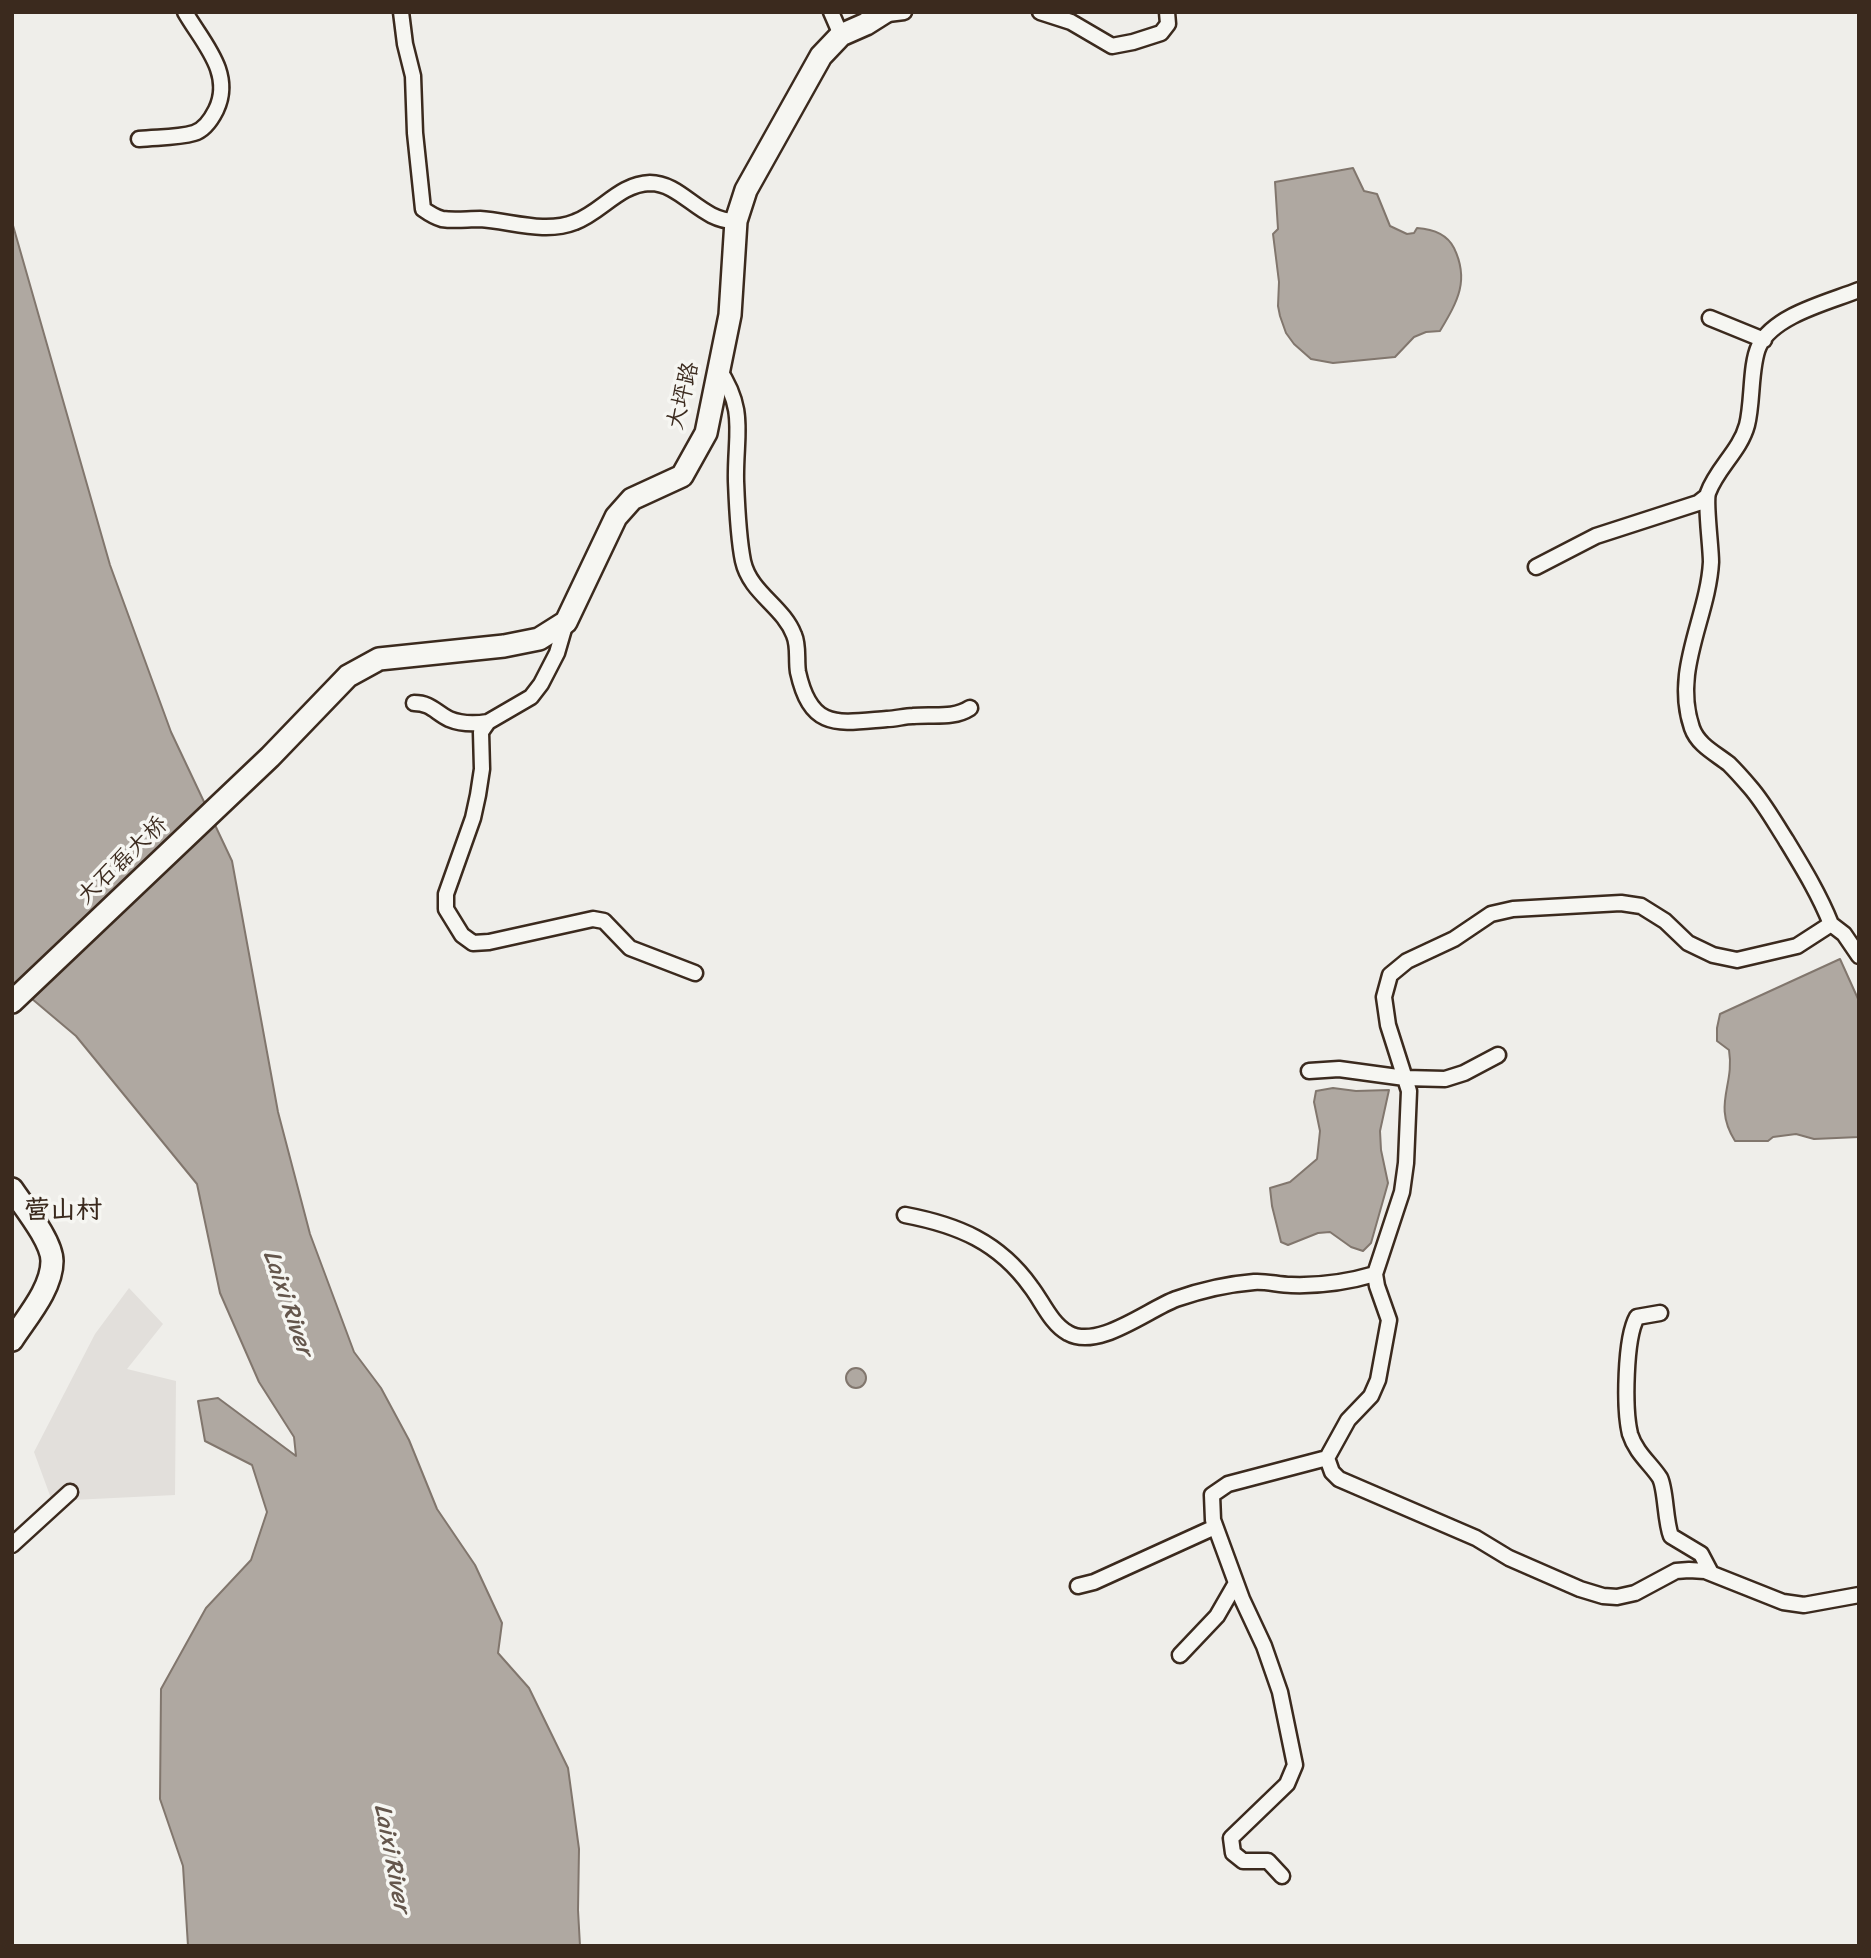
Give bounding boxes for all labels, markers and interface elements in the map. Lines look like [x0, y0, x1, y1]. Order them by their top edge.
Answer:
street label: 大坪路 [662, 359, 706, 433]
street label: 大石磊大桥 [72, 811, 174, 911]
district label: 营山村 [24, 1195, 102, 1227]
water label: Laixi River [256, 1247, 318, 1359]
water label: Laixi River [366, 1802, 416, 1914]

